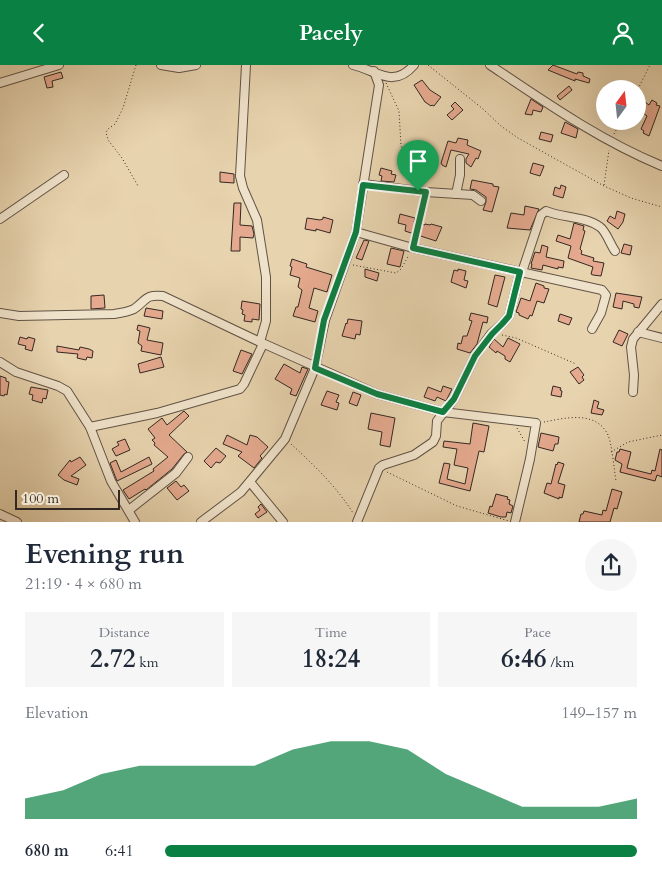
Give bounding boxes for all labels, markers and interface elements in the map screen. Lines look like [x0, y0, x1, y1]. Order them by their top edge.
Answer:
text: Pacely [299, 18, 363, 48]
icon: back [25, 19, 53, 47]
icon: person [609, 19, 637, 47]
north arrow [596, 80, 646, 130]
map controls [596, 80, 646, 130]
pin [397, 140, 439, 191]
icon: arrive [404, 147, 432, 175]
scale bar [15, 487, 120, 510]
text: 100 m [22, 489, 59, 508]
text: Evening run [25, 535, 184, 573]
button: share [585, 539, 637, 591]
text: 21:19 · 4 × 680 m [25, 573, 142, 595]
text: Distance [99, 623, 150, 642]
text: Time [315, 623, 347, 642]
text: Pace [524, 623, 551, 642]
text: 2.72 [90, 642, 136, 676]
text: 18:24 [302, 642, 360, 676]
text: 6:46 [501, 642, 547, 676]
text: km [136, 653, 159, 672]
text: /km [547, 653, 574, 672]
text: Elevation [25, 702, 89, 724]
text: 149–157 m [561, 702, 637, 724]
text: 680 m [25, 840, 69, 862]
text: 6:41 [105, 840, 134, 862]

